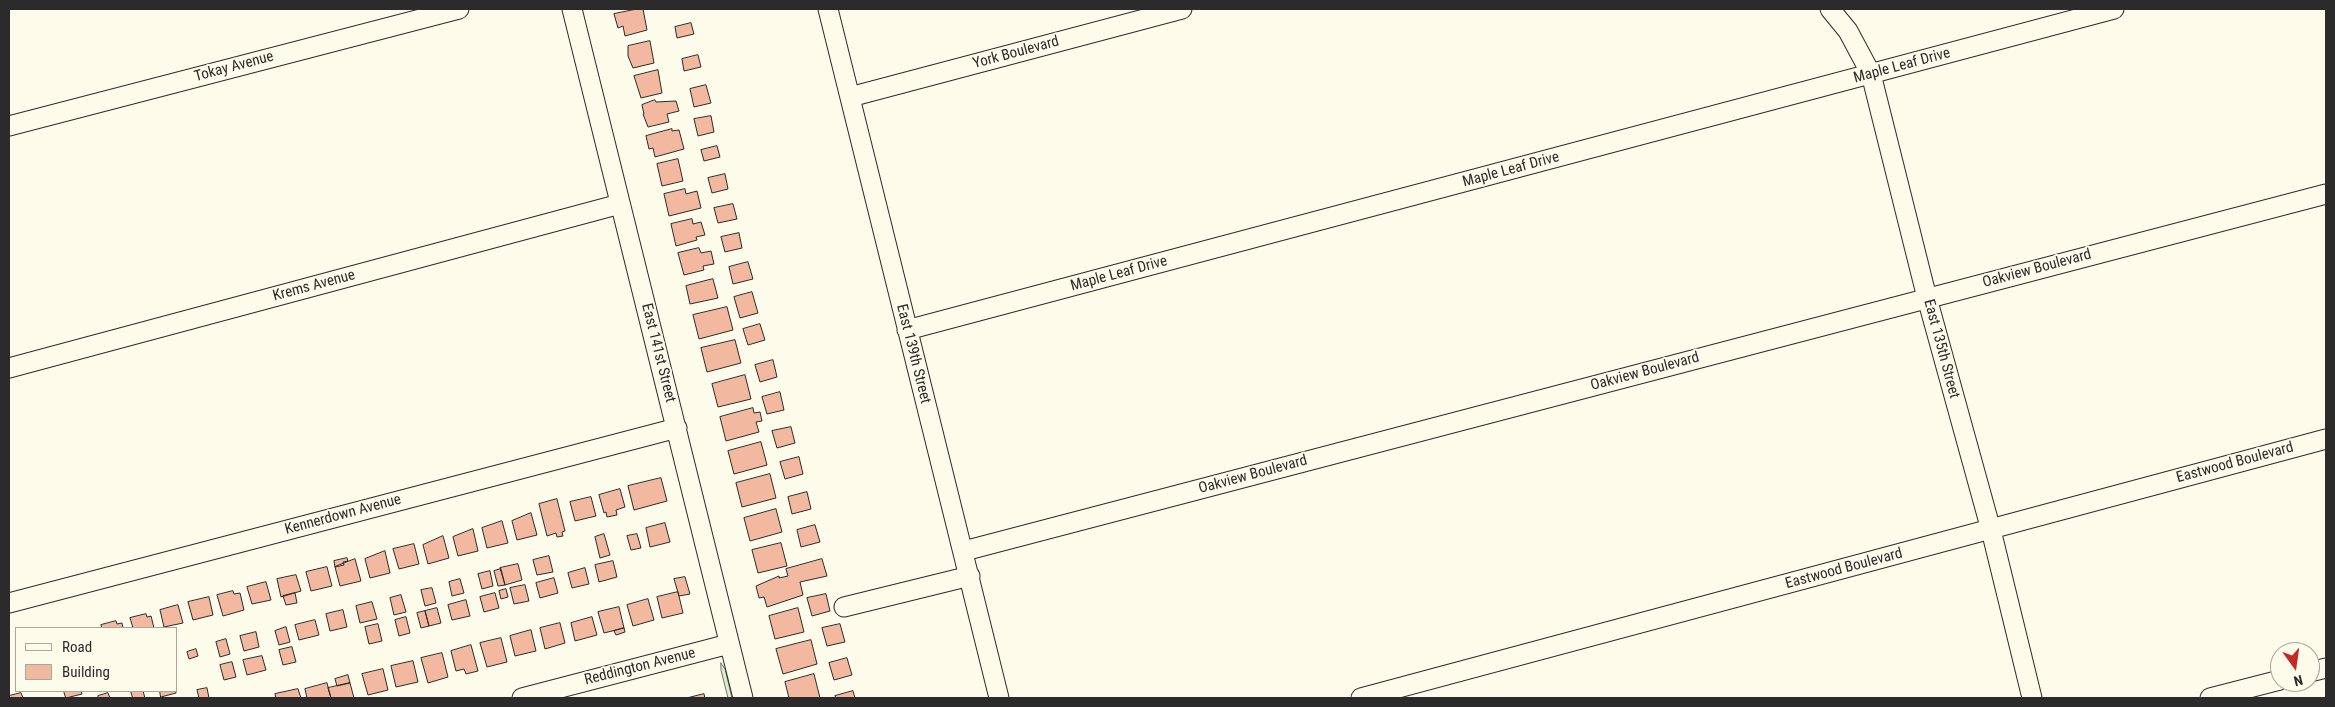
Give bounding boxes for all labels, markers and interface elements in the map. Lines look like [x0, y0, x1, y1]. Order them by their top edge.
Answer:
street label: York Boulevard [971, 33, 1061, 73]
street label: Maple Leaf Drive [1852, 44, 1952, 88]
street label: Tokay Avenue [192, 48, 276, 86]
street label: Maple Leaf Drive [1461, 148, 1561, 192]
street label: Oakview Boulevard [1981, 246, 2093, 292]
street label: Maple Leaf Drive [1069, 252, 1169, 296]
street label: Krems Avenue [271, 266, 357, 306]
street label: East 135th Street [1919, 297, 1963, 401]
street label: East 141st Street [637, 302, 679, 404]
street label: East 139th Street [892, 302, 934, 406]
street label: Oakview Boulevard [1589, 349, 1701, 395]
street label: Eastwood Boulevard [2175, 439, 2295, 487]
street label: Oakview Boulevard [1197, 452, 1309, 498]
street label: Kennerdown Avenue [283, 491, 403, 539]
street label: Eastwood Boulevard [1784, 545, 1904, 593]
legend [15, 627, 178, 692]
text: Road [62, 638, 92, 656]
north arrow [2270, 642, 2320, 692]
street label: Reddington Avenue [583, 645, 697, 689]
text: Building [62, 663, 110, 681]
text: N [2292, 672, 2304, 689]

